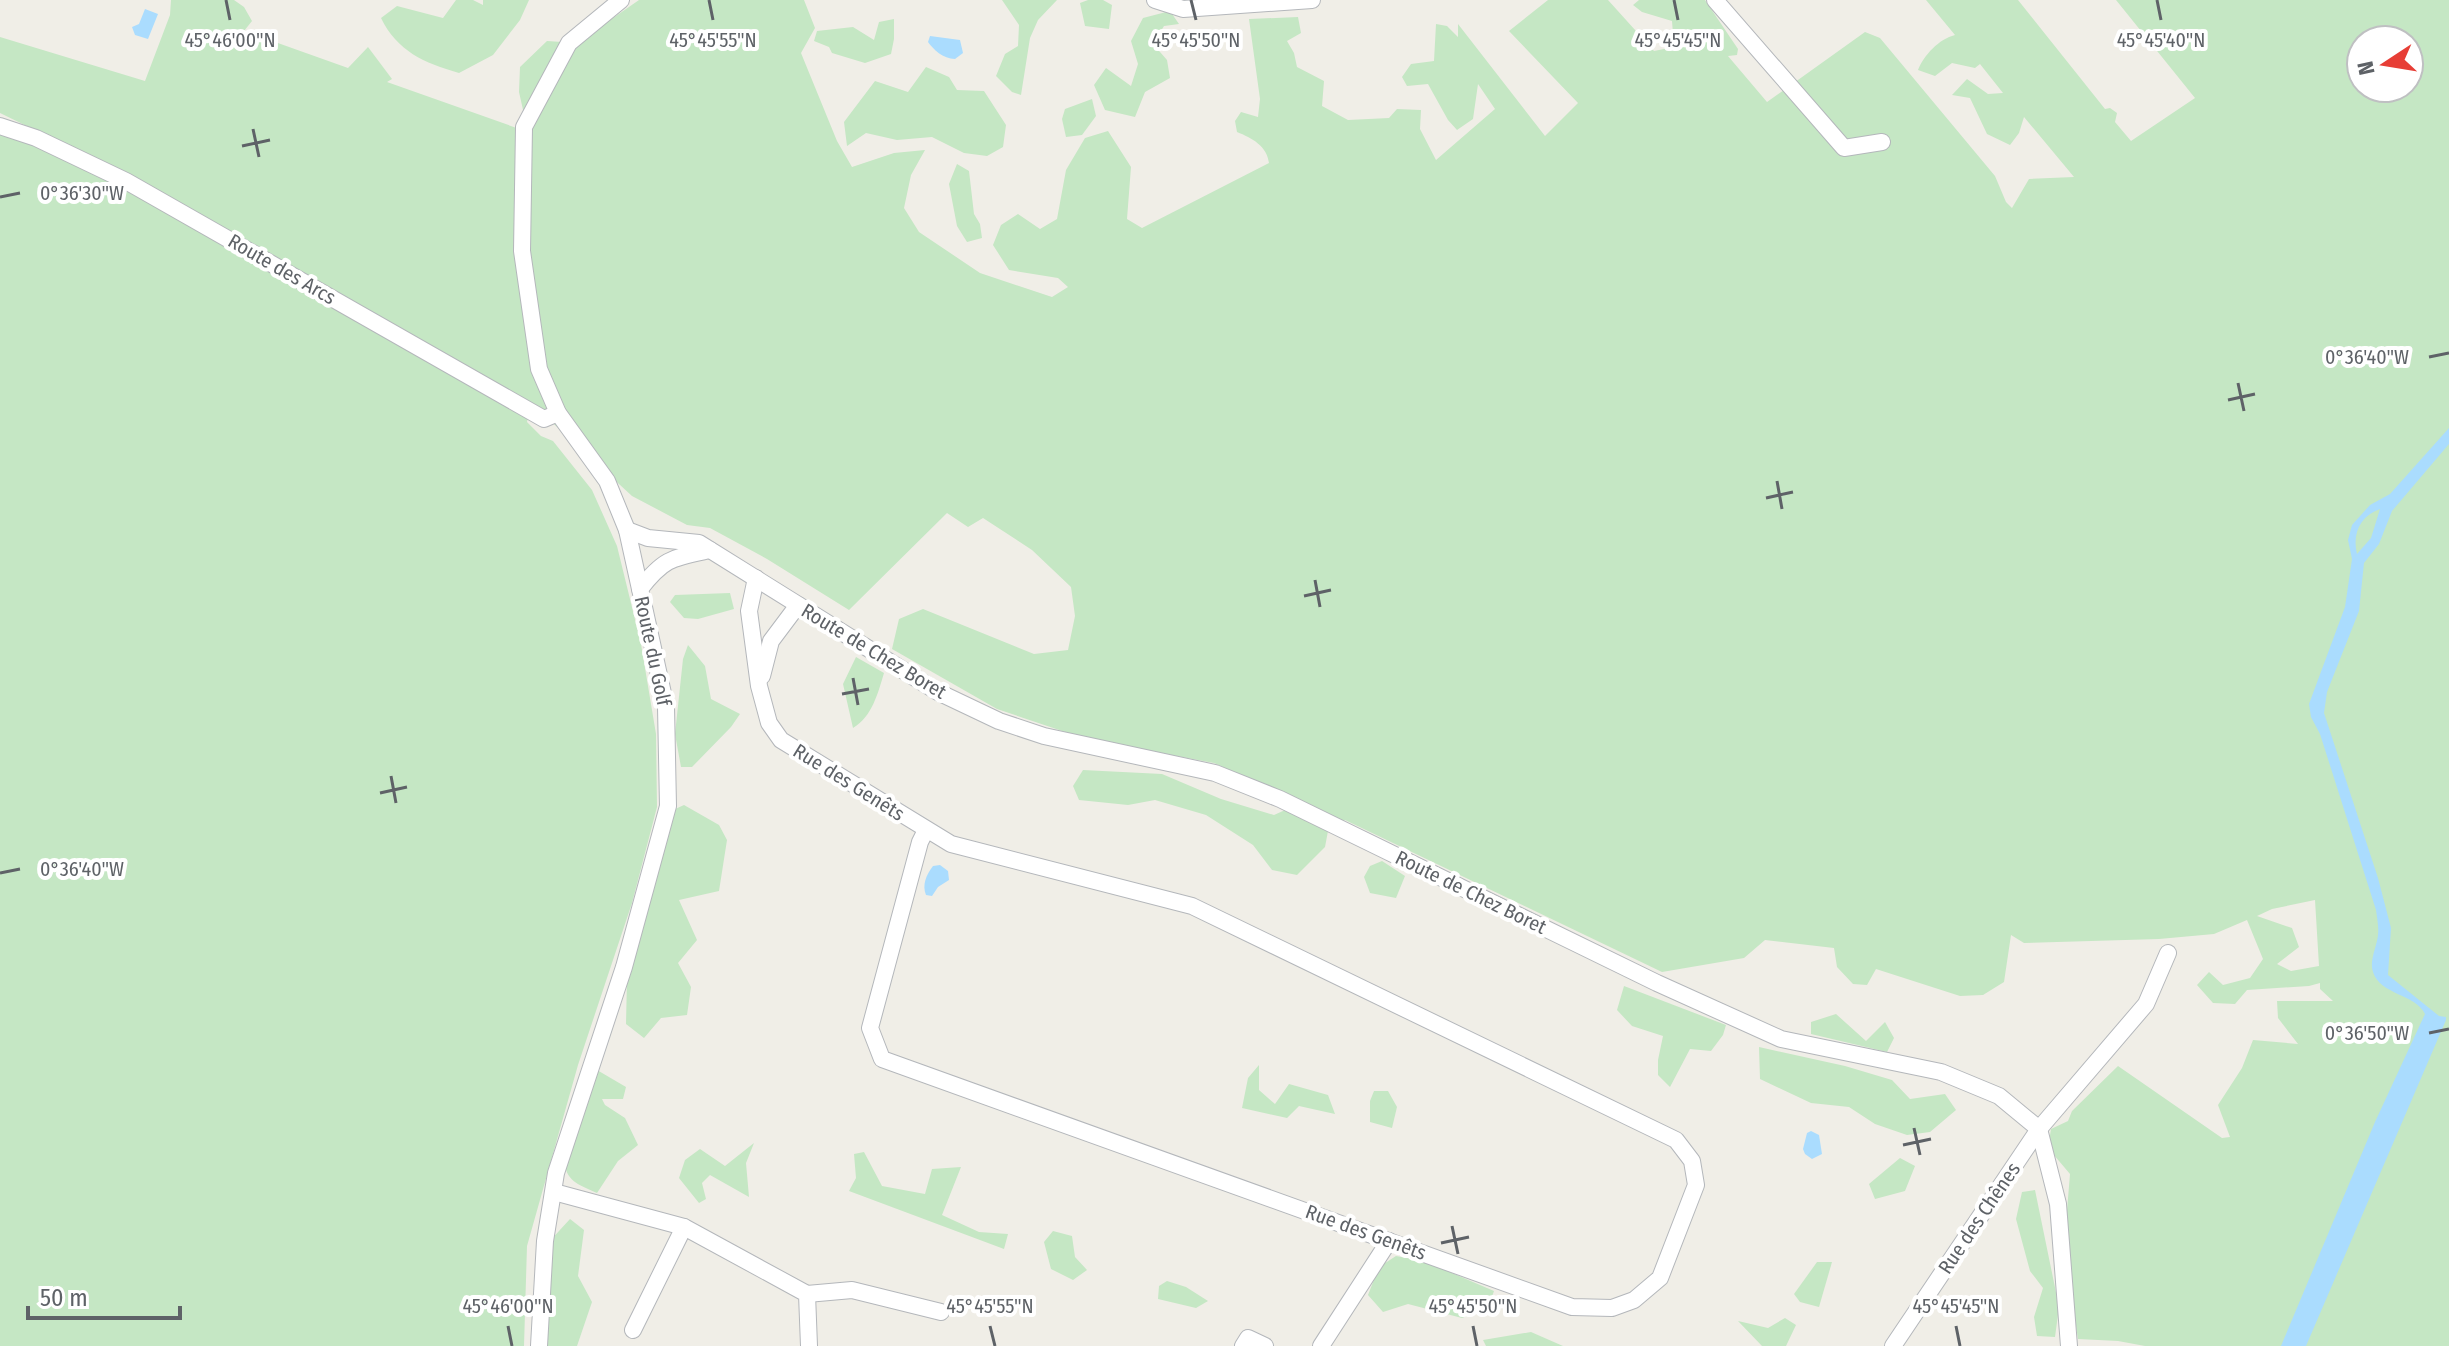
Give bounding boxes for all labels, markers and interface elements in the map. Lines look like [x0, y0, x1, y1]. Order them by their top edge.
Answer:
north arrow [2345, 24, 2425, 104]
text: 45°46'00"N [184, 28, 276, 52]
text: 45°45'55"N [669, 28, 757, 52]
text: 45°45'50"N [1151, 28, 1241, 52]
text: 45°45'45"N [1635, 28, 1721, 52]
text: 45°45'40"N [2117, 28, 2205, 52]
text: N [2351, 59, 2381, 77]
text: 0°36'30"W [40, 181, 124, 205]
street label: Route des Arcs [224, 229, 340, 309]
text: 0°36'40"W [2325, 345, 2409, 369]
street label: Route du Golf [630, 594, 677, 710]
street label: Route de Chez Boret [797, 598, 951, 704]
street label: Rue des Genêts [789, 738, 909, 826]
street label: Route de Chez Boret [1392, 845, 1551, 939]
text: 0°36'40"W [40, 857, 124, 881]
text: 0°36'50"W [2325, 1021, 2409, 1045]
street label: Rue des Chênes [1933, 1158, 2025, 1278]
street label: Rue des Genêts [1302, 1199, 1430, 1265]
scale bar [28, 1270, 180, 1320]
text: 50 m [40, 1284, 88, 1312]
text: 45°46'00"N [462, 1294, 554, 1318]
text: 45°45'55"N [946, 1294, 1034, 1318]
text: 45°45'50"N [1428, 1294, 1518, 1318]
text: 45°45'45"N [1913, 1294, 1999, 1318]

